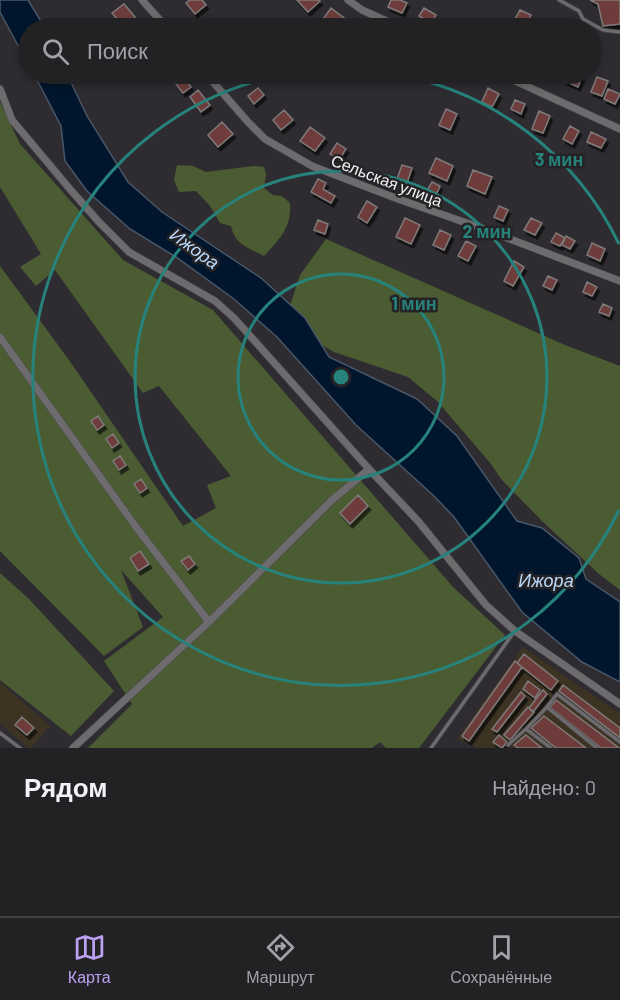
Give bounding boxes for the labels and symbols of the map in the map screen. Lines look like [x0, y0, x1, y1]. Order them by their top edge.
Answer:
text: 3 мин [535, 148, 583, 170]
street label: Сельская улица [329, 150, 445, 210]
text: 2 мин [463, 220, 511, 242]
water label: Ижора [166, 223, 224, 273]
text: 1 мин [391, 292, 437, 314]
centre of rings [331, 367, 351, 387]
water label: Ижора [518, 569, 574, 591]

